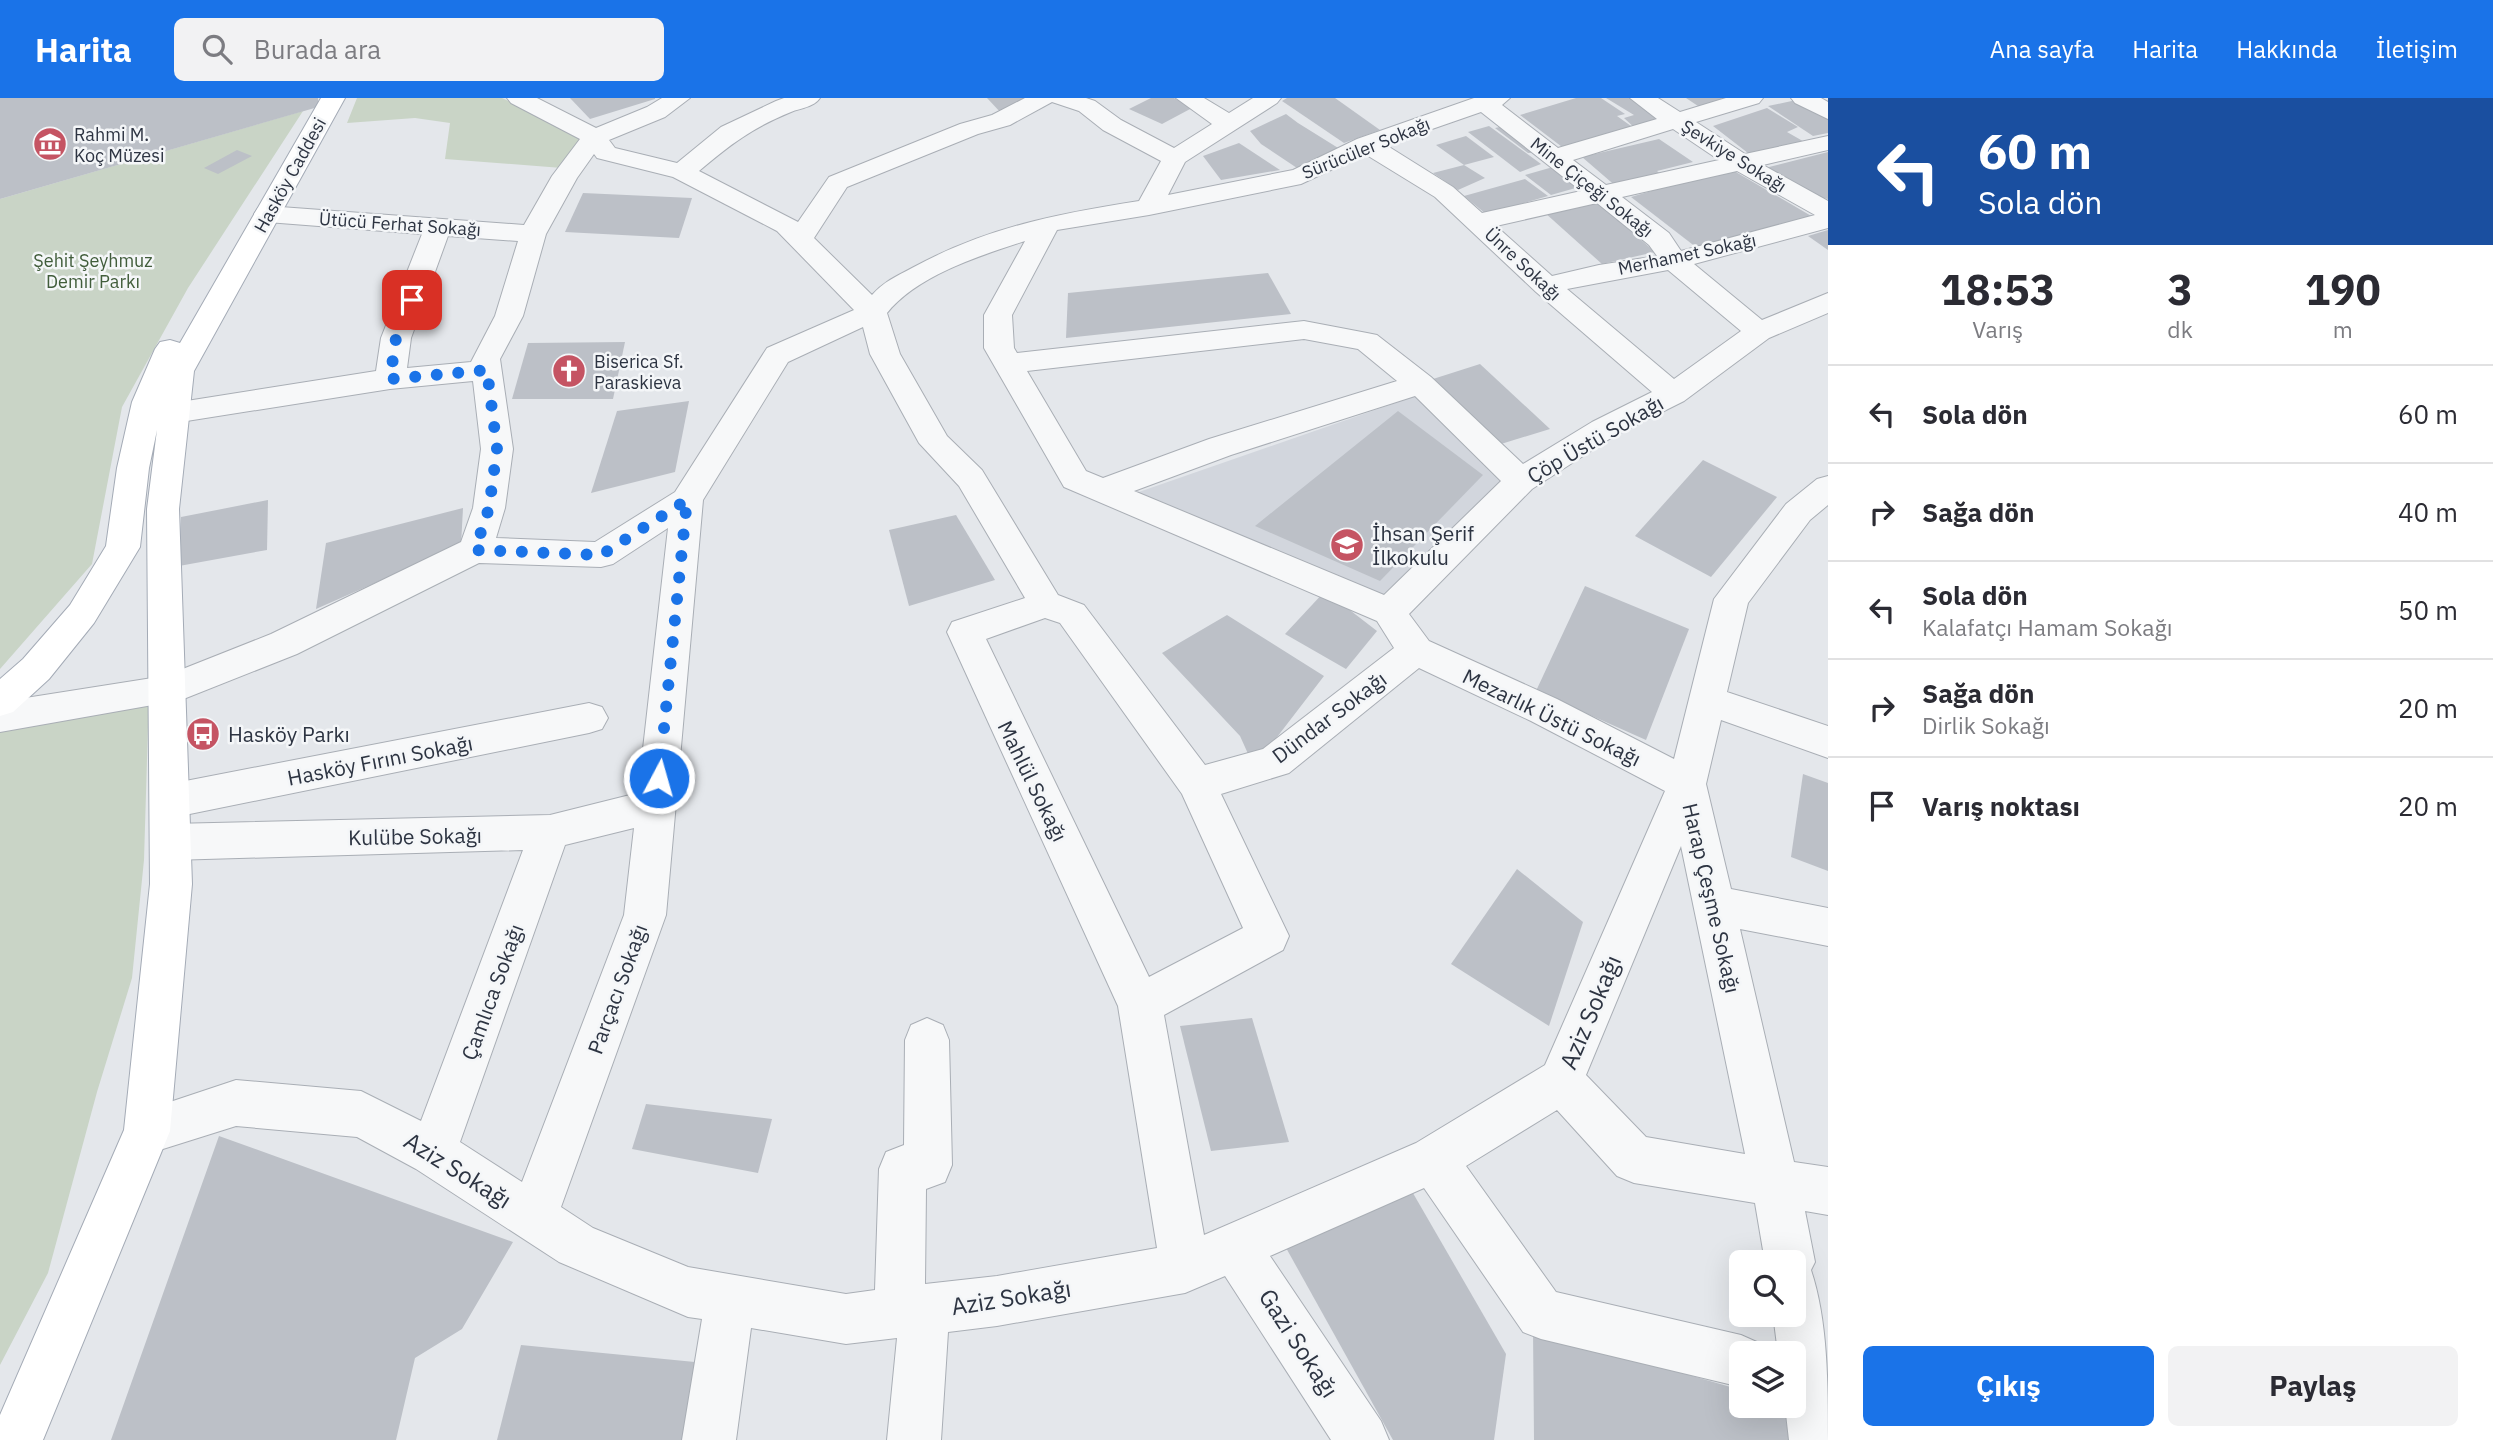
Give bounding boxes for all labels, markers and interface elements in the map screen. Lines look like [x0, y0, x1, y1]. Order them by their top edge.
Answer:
search box [174, 18, 664, 81]
text: Harita [35, 28, 132, 71]
icon: search [198, 30, 236, 68]
text: Burada ara [254, 32, 381, 66]
text: Ana sayfa [1990, 33, 2094, 65]
text: Harita [2132, 33, 2198, 65]
text: Hakkında [2236, 33, 2338, 65]
text: İletişim [2376, 33, 2458, 65]
street label: Sürücüler Sokağı [1299, 112, 1433, 184]
street label: Hasköy Caddesi [249, 113, 331, 237]
street label: Şevkiye Sokağı [1677, 115, 1791, 197]
text: 60 m [1978, 119, 2092, 182]
place label: Rahmi M. Koç Müzesi [74, 123, 165, 167]
museum icon: Rahmi M. Koç Müzesi [31, 125, 69, 163]
icon: left [1863, 126, 1954, 217]
street label: Mine Çiçeği Sokağı [1526, 132, 1658, 242]
text: Sola dön [1978, 181, 2103, 223]
street label: Ütücü Ferhat Sokağı [318, 207, 482, 241]
street label: Ünre Sokağı [1480, 223, 1566, 305]
street label: Merhamet Sokağı [1616, 228, 1758, 280]
park label: Şehit Şeyhmuz Demir Parkı [33, 249, 153, 293]
text: 18:53 [1940, 262, 2055, 317]
text: 3 [2167, 262, 2193, 317]
text: 190 [2305, 262, 2381, 317]
pin [382, 270, 442, 330]
icon: arrive [393, 281, 431, 319]
text: Varış [1972, 314, 2023, 344]
text: dk [2167, 314, 2193, 344]
text: m [2333, 314, 2353, 344]
place label: Biserica Sf. Paraskieva [594, 350, 684, 394]
church icon: Biserica Sf. Paraskieva [550, 352, 588, 390]
street label: Çöp Üstü Sokağı [1522, 389, 1668, 489]
icon: left [1863, 395, 1901, 433]
text: Sola dön [1922, 397, 2028, 431]
text: 60 m [2398, 397, 2458, 431]
icon: right [1863, 493, 1901, 531]
text: Sağa dön [1922, 495, 2034, 529]
text: 40 m [2398, 495, 2458, 529]
place label: İhsan Şerif İlkokulu [1372, 519, 1474, 571]
school or university icon: İhsan Şerif İlkokulu [1328, 526, 1366, 564]
text: Sola dön [1922, 578, 2028, 612]
icon: left [1863, 591, 1901, 629]
text: 50 m [2398, 593, 2458, 627]
text: Kalafatçı Hamam Sokağı [1922, 612, 2172, 642]
street label: Mezarlık Üstü Sokağı [1458, 662, 1646, 772]
street label: Dündar Sokağı [1266, 665, 1392, 769]
text: Sağa dön [1922, 676, 2034, 710]
icon: right [1863, 689, 1901, 727]
text: 20 m [2398, 691, 2458, 725]
text: Dirlik Sokağı [1922, 710, 2050, 740]
bus stop icon: Hasköy Parkı [184, 715, 222, 753]
street label: Mahlül Sokağı [992, 716, 1074, 846]
place label: Hasköy Parkı [228, 720, 350, 748]
street label: Hasköy Fırını Sokağı [285, 728, 475, 792]
position arrow [622, 741, 696, 815]
icon: arrive [1863, 787, 1901, 825]
text: Varış noktası [1922, 789, 2080, 823]
text: 20 m [2398, 789, 2458, 823]
street label: Harap Çeşme Sokağı [1677, 800, 1747, 996]
street label: Kulübe Sokağı [348, 821, 482, 851]
street label: Çamlıca Sokağı [454, 920, 530, 1064]
street label: Parçacı Sokağı [581, 920, 653, 1058]
street label: Aziz Sokağı [1552, 950, 1628, 1074]
street label: Aziz Sokağı [398, 1124, 518, 1216]
map controls [1729, 1250, 1806, 1418]
button: search [1729, 1250, 1806, 1327]
street label: Aziz Sokağı [949, 1272, 1073, 1322]
street label: Gazi Sokağı [1252, 1282, 1346, 1404]
button: layers [1729, 1341, 1806, 1418]
button: Çıkış [1863, 1346, 2154, 1426]
button: Paylaş [2168, 1346, 2458, 1426]

